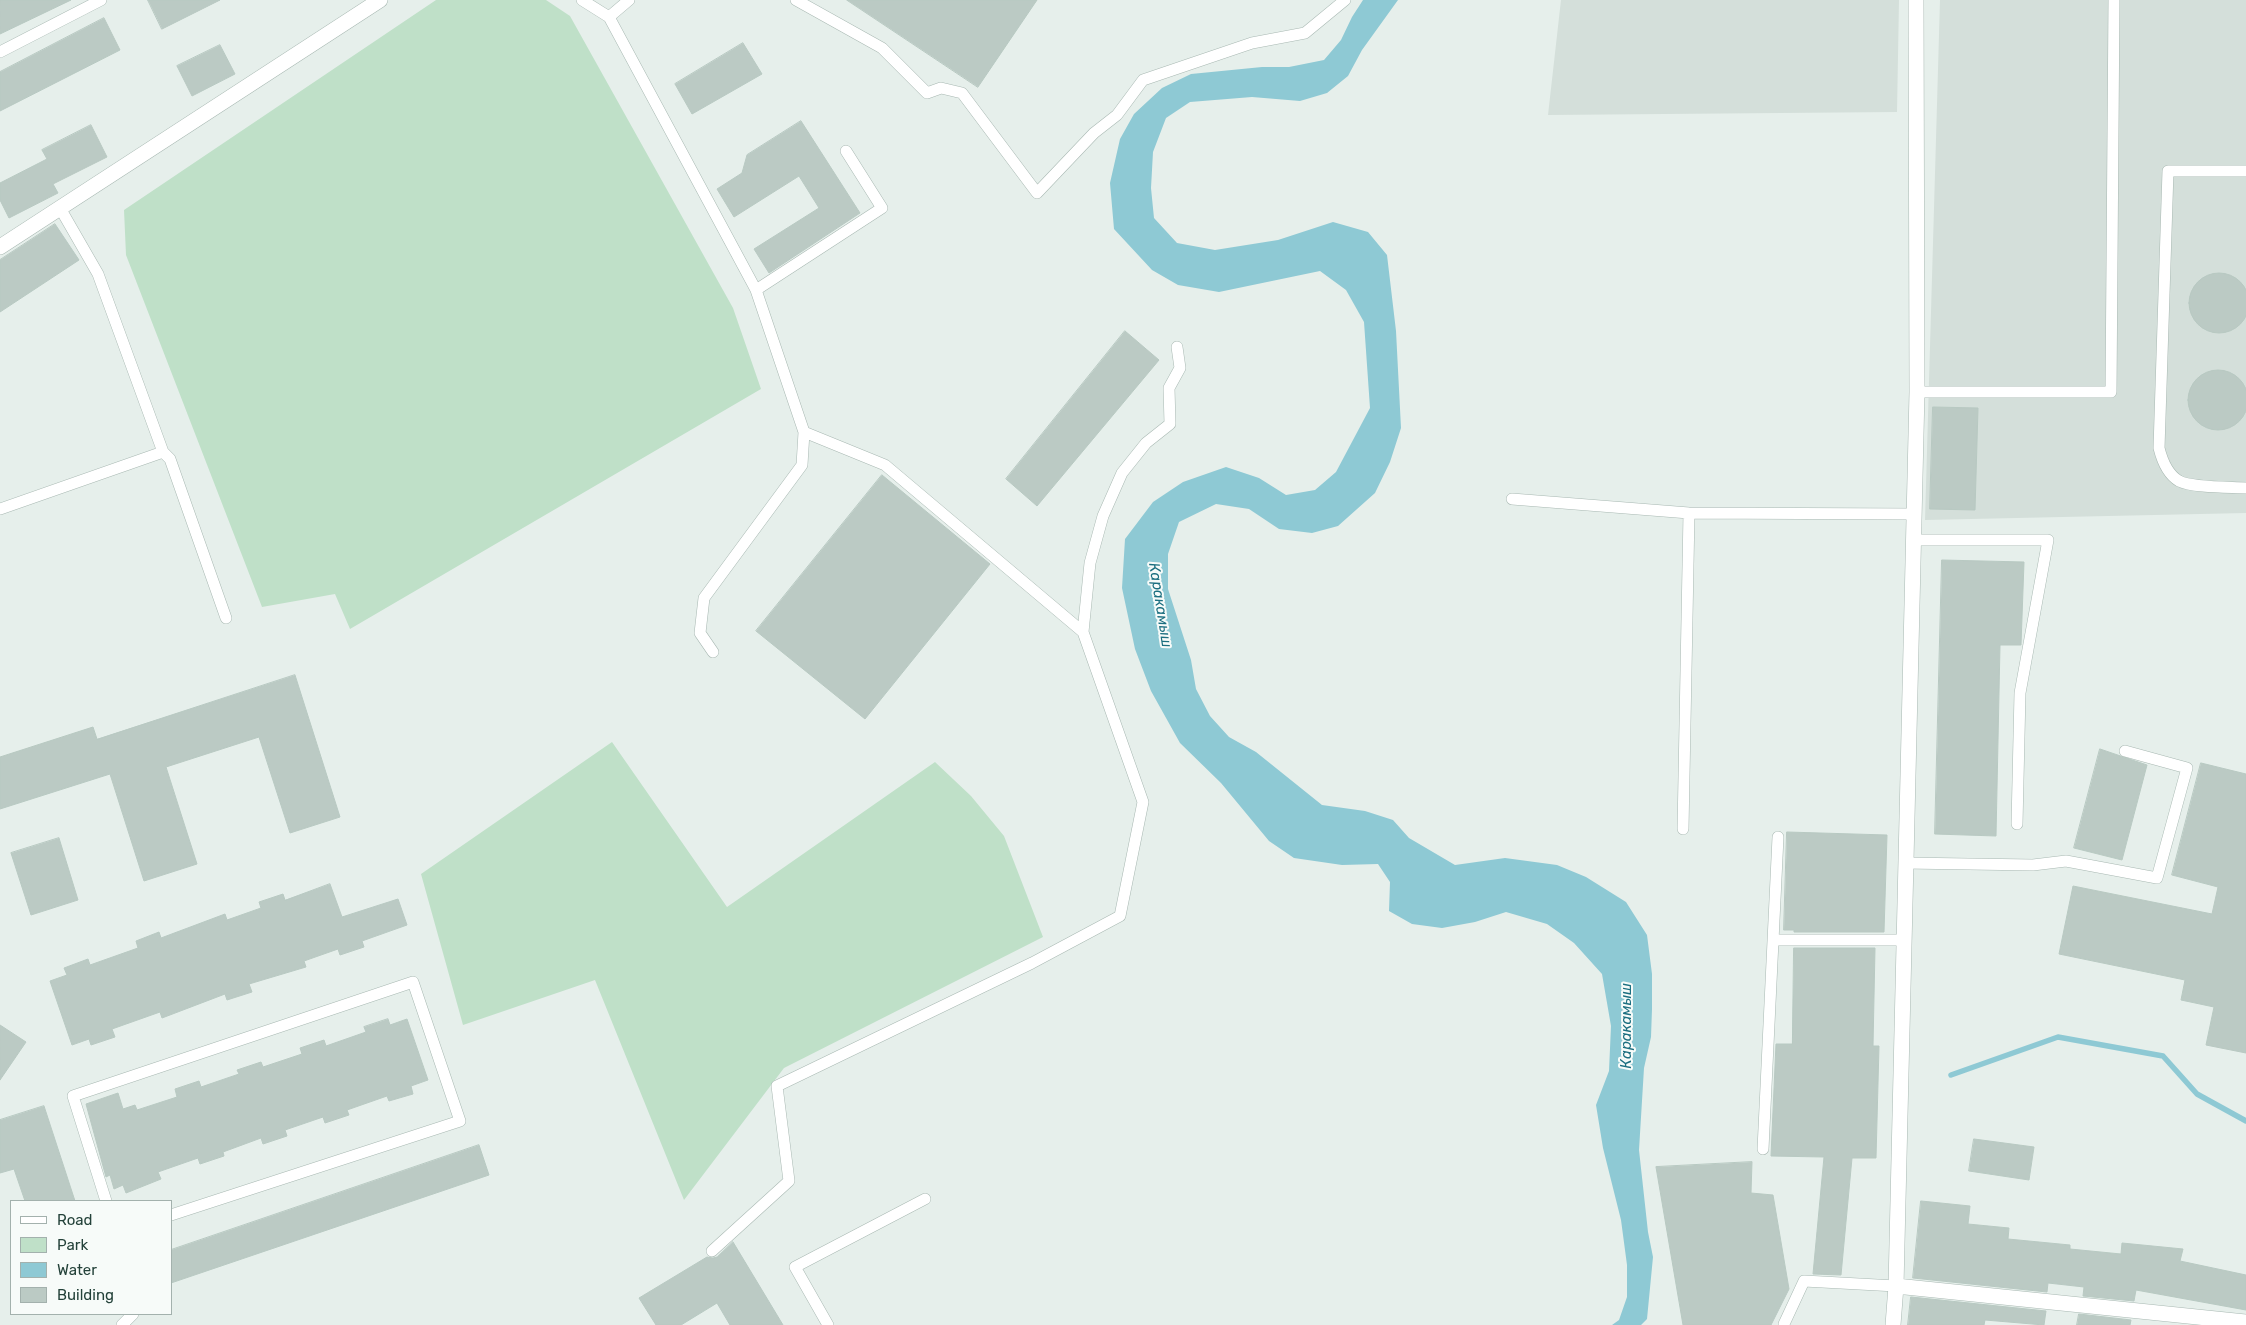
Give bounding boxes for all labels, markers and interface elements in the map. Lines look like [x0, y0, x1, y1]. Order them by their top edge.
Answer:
water label: Каракамыш [1144, 561, 1176, 649]
water label: Каракамыш [1618, 983, 1636, 1069]
legend [10, 1200, 172, 1315]
text: Road [57, 1211, 93, 1229]
text: Park [57, 1236, 88, 1254]
text: Water [57, 1261, 97, 1279]
text: Building [57, 1286, 114, 1304]

